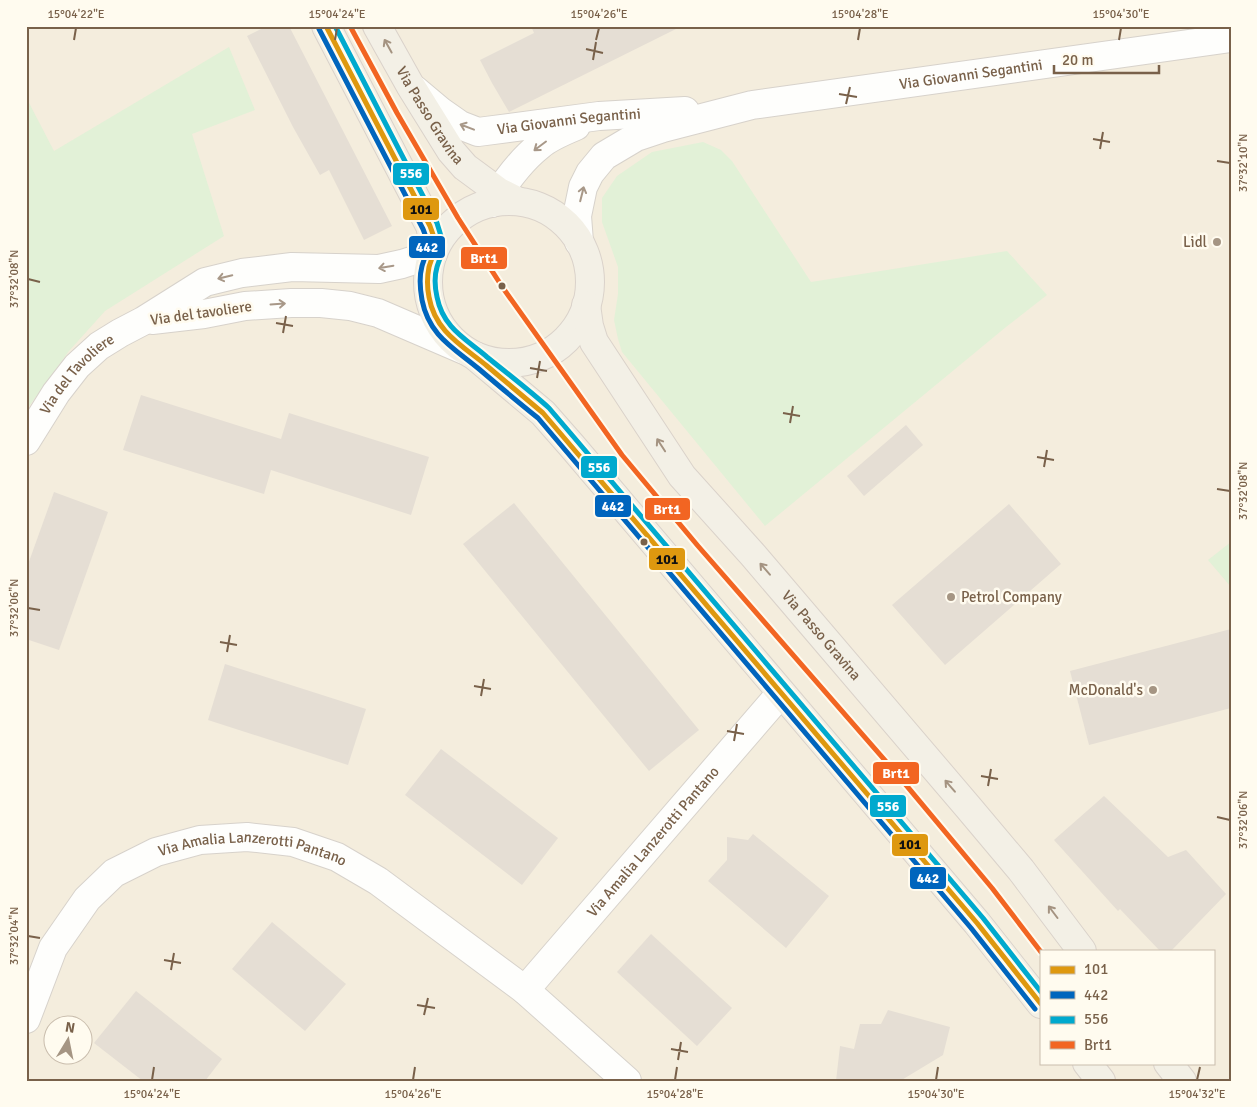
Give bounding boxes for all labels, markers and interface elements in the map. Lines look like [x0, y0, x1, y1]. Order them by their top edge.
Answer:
text: 15°04'22"E [47, 7, 105, 22]
text: 15°04'24"E [308, 7, 366, 22]
text: 15°04'26"E [570, 7, 628, 22]
text: 15°04'28"E [831, 7, 889, 22]
text: 15°04'30"E [1092, 7, 1150, 22]
one-way arrow [382, 39, 392, 54]
scale bar [1054, 42, 1160, 74]
text: 20 m [1062, 51, 1093, 69]
street label: Via Giovanni Segantini [898, 55, 1044, 93]
street label: Via Passo Gravina [392, 63, 468, 168]
street label: Via Giovanni Segantini [496, 105, 641, 138]
one-way arrow [460, 122, 475, 132]
text: 37°32'10"N [1236, 134, 1251, 192]
one-way arrow [533, 141, 547, 151]
line badge: 556 [392, 162, 430, 186]
text: 556 [400, 165, 423, 182]
one-way arrow [578, 186, 587, 202]
line badge: 101 [402, 197, 440, 221]
text: 101 [410, 201, 433, 218]
place label: Lidl [1183, 233, 1207, 251]
line badge: 442 [408, 235, 446, 259]
marker: Lidl [1211, 236, 1223, 248]
text: 442 [416, 239, 438, 256]
line badge: Brt1 [460, 246, 508, 270]
text: 37°32'08"N [7, 250, 22, 308]
text: Brt1 [470, 250, 498, 267]
one-way arrow [378, 263, 394, 273]
one-way arrow [217, 273, 233, 282]
unlabelled marker [497, 281, 507, 291]
street label: Via del tavoliere [149, 297, 253, 329]
one-way arrow [269, 299, 285, 309]
street label: Via del Tavoliere [36, 330, 118, 418]
one-way arrow [656, 438, 666, 452]
line badge: 556 [580, 455, 618, 479]
text: 556 [588, 459, 611, 476]
text: 37°32'08"N [1236, 462, 1251, 520]
line badge: 442 [594, 494, 632, 518]
line badge: Brt1 [644, 497, 691, 521]
text: 442 [602, 498, 624, 515]
text: Brt1 [653, 501, 681, 518]
unlabelled marker [639, 537, 649, 547]
line badge: 101 [648, 547, 686, 571]
text: 101 [656, 551, 679, 568]
one-way arrow [759, 563, 771, 576]
text: 37°32'06"N [7, 579, 22, 637]
street label: Via Passo Gravina [778, 587, 865, 684]
place label: Petrol Company [961, 588, 1062, 606]
marker: Petrol Company [945, 591, 957, 603]
place label: McDonald's [1069, 681, 1143, 699]
marker: McDonald's [1147, 684, 1159, 696]
line badge: Brt1 [872, 761, 920, 785]
street label: Via Amalia Lanzerotti Pantano [583, 762, 723, 921]
text: Brt1 [882, 765, 910, 782]
one-way arrow [945, 780, 956, 793]
text: 37°32'06"N [1236, 791, 1251, 849]
line badge: 556 [869, 794, 907, 818]
text: 556 [877, 798, 900, 815]
street label: Via Amalia Lanzerotti Pantano [156, 828, 350, 870]
line badge: 101 [891, 833, 929, 857]
text: 101 [899, 836, 922, 853]
line badge: 442 [909, 866, 947, 890]
text: 442 [917, 870, 939, 887]
one-way arrow [1048, 905, 1058, 919]
text: 37°32'04"N [7, 907, 22, 965]
legend [1040, 950, 1214, 1064]
text: 101 [1084, 960, 1108, 978]
text: 442 [1084, 986, 1108, 1004]
text: 556 [1084, 1010, 1108, 1028]
north arrow [42, 1014, 92, 1064]
text: N [64, 1018, 76, 1037]
text: Brt1 [1084, 1036, 1112, 1054]
text: 15°04'24"E [123, 1087, 181, 1102]
text: 15°04'26"E [384, 1087, 442, 1102]
text: 15°04'28"E [646, 1087, 704, 1102]
text: 15°04'30"E [907, 1087, 965, 1102]
text: 15°04'32"E [1168, 1087, 1226, 1102]

